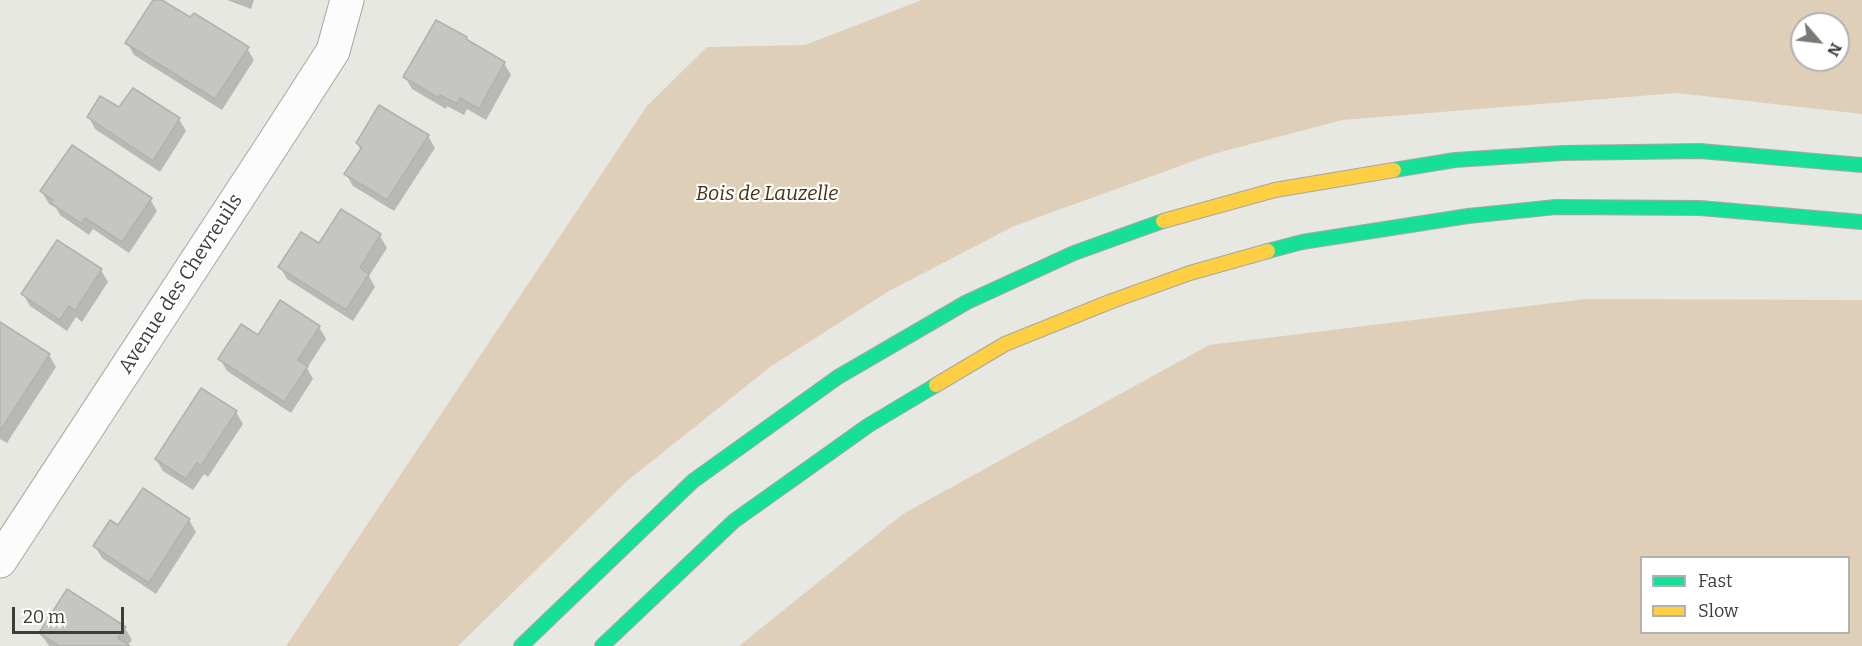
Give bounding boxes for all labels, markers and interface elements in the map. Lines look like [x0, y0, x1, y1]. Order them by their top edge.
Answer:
north arrow [1790, 12, 1850, 72]
text: N [1823, 40, 1846, 60]
park label: Bois de Lauzelle [696, 182, 838, 206]
street label: Avenue des Chevreuils [114, 190, 248, 378]
legend [1640, 556, 1850, 634]
text: Fast [1698, 570, 1733, 592]
scale bar [15, 595, 128, 633]
text: Slow [1698, 600, 1738, 622]
text: 20 m [23, 606, 65, 628]

